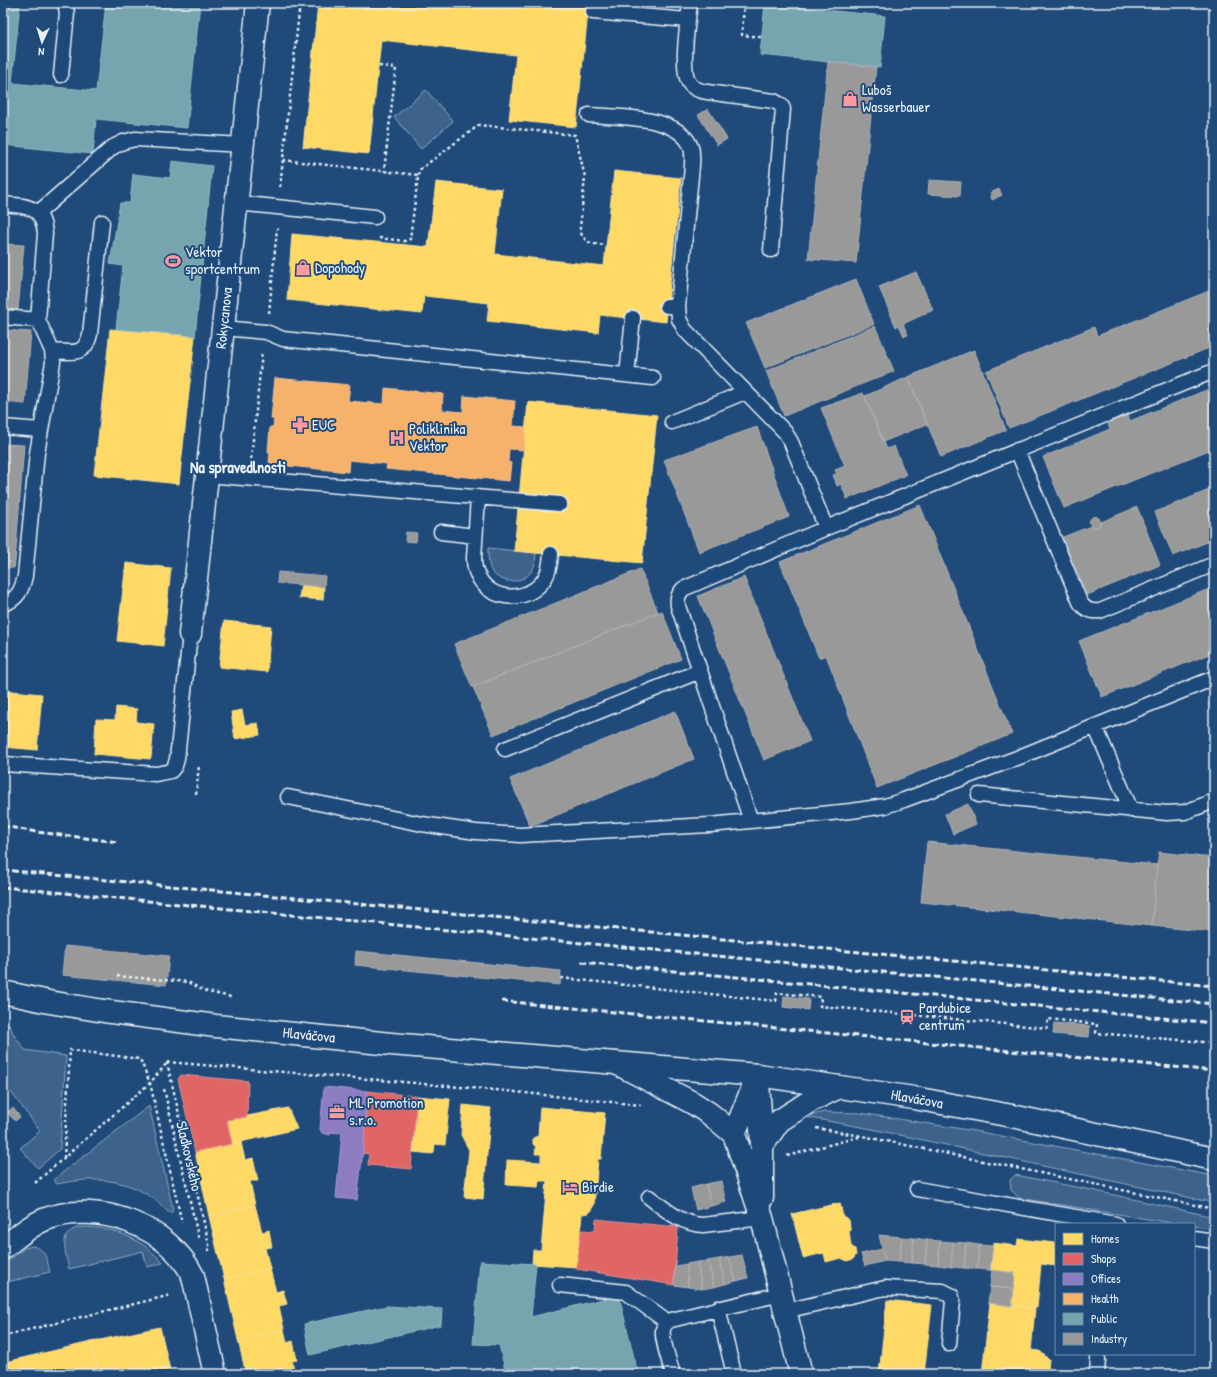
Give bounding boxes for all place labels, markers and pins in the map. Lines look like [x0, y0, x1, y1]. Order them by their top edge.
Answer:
place label: Luboš Wasserbauer [862, 79, 930, 117]
shop icon: Luboš Wasserbauer [841, 90, 859, 108]
place label: Vektor sportcentrum [185, 241, 260, 279]
sports icon: Vektor sportcentrum [164, 252, 182, 270]
place label: Dopohody [315, 257, 365, 278]
shop icon: Dopohody [294, 259, 312, 277]
place label: EUC [312, 414, 335, 435]
pharmacy icon: EUC [291, 416, 309, 434]
place label: Poliklinika Vektor [409, 418, 466, 456]
hospital icon: Poliklinika Vektor [388, 429, 406, 447]
place label: Pardubice centrum [919, 997, 971, 1035]
station icon: Pardubice centrum [898, 1008, 916, 1026]
place label: ML Promotion s.r.o. [349, 1092, 424, 1130]
office icon: ML Promotion s.r.o. [328, 1103, 346, 1121]
place label: Birdie [582, 1176, 614, 1197]
hotel icon: Birdie [561, 1178, 579, 1196]

